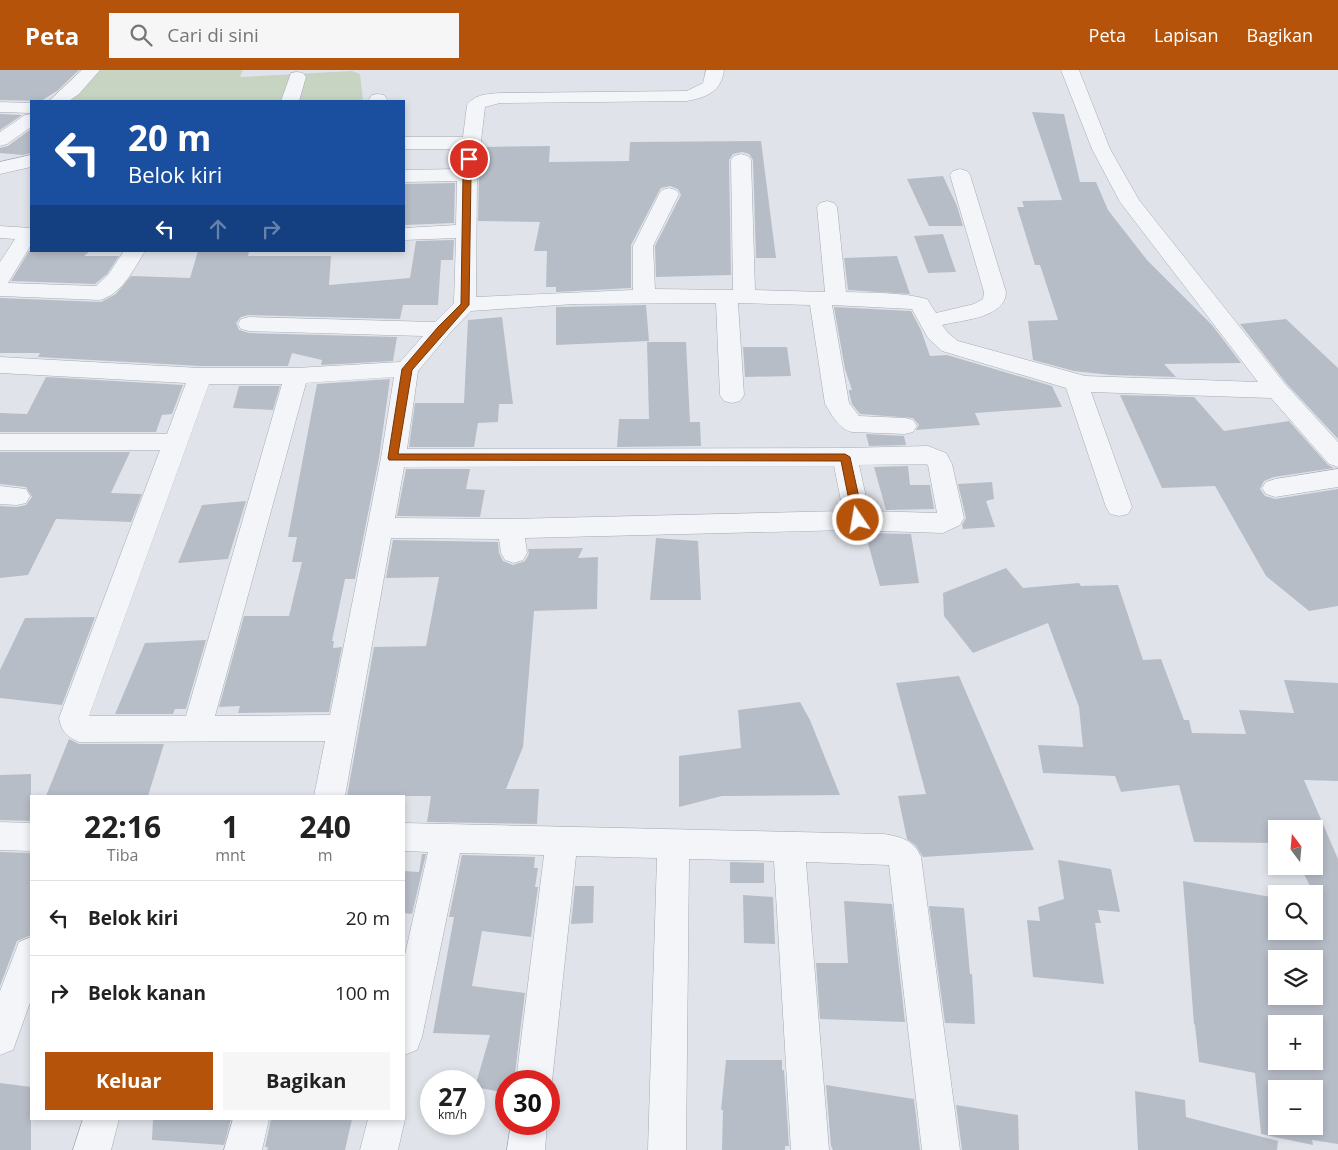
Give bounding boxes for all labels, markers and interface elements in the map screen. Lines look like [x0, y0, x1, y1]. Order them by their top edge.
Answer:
search box [109, 13, 459, 58]
text: Peta [25, 19, 79, 52]
icon: search [127, 21, 155, 49]
text: Cari di sini [167, 22, 259, 48]
text: Peta [1089, 23, 1126, 47]
text: Lapisan [1154, 23, 1219, 47]
text: Bagikan [1247, 23, 1313, 47]
text: 20 m [128, 114, 211, 161]
icon: left [45, 120, 110, 185]
pin [448, 138, 490, 180]
icon: arrive [455, 145, 483, 173]
text: Belok kiri [128, 159, 222, 189]
icon: left [151, 215, 179, 243]
icon: ahead [204, 215, 232, 243]
icon: right [257, 215, 285, 243]
position arrow [831, 493, 883, 545]
text: 22:16 [84, 806, 161, 847]
text: 1 [222, 806, 239, 847]
text: 240 [300, 806, 351, 847]
north arrow [1268, 820, 1322, 875]
map controls [1268, 820, 1323, 1135]
text: Tiba [107, 844, 138, 866]
text: mnt [215, 844, 246, 866]
text: m [318, 844, 333, 866]
button: search [1268, 885, 1323, 940]
icon: left [45, 904, 73, 932]
text: Belok kiri [88, 905, 178, 931]
text: 20 m [346, 905, 390, 931]
button: layers [1268, 950, 1323, 1005]
icon: right [45, 979, 73, 1007]
text: Belok kanan [88, 980, 206, 1006]
text: 100 m [335, 980, 390, 1006]
button: + [1268, 1015, 1323, 1070]
button: Keluar [45, 1052, 213, 1110]
button: Bagikan [223, 1052, 390, 1110]
speed limit sign: 30 [495, 1070, 560, 1135]
text: 27 [438, 1079, 467, 1113]
button: − [1268, 1080, 1323, 1135]
text: km/h [438, 1106, 467, 1123]

